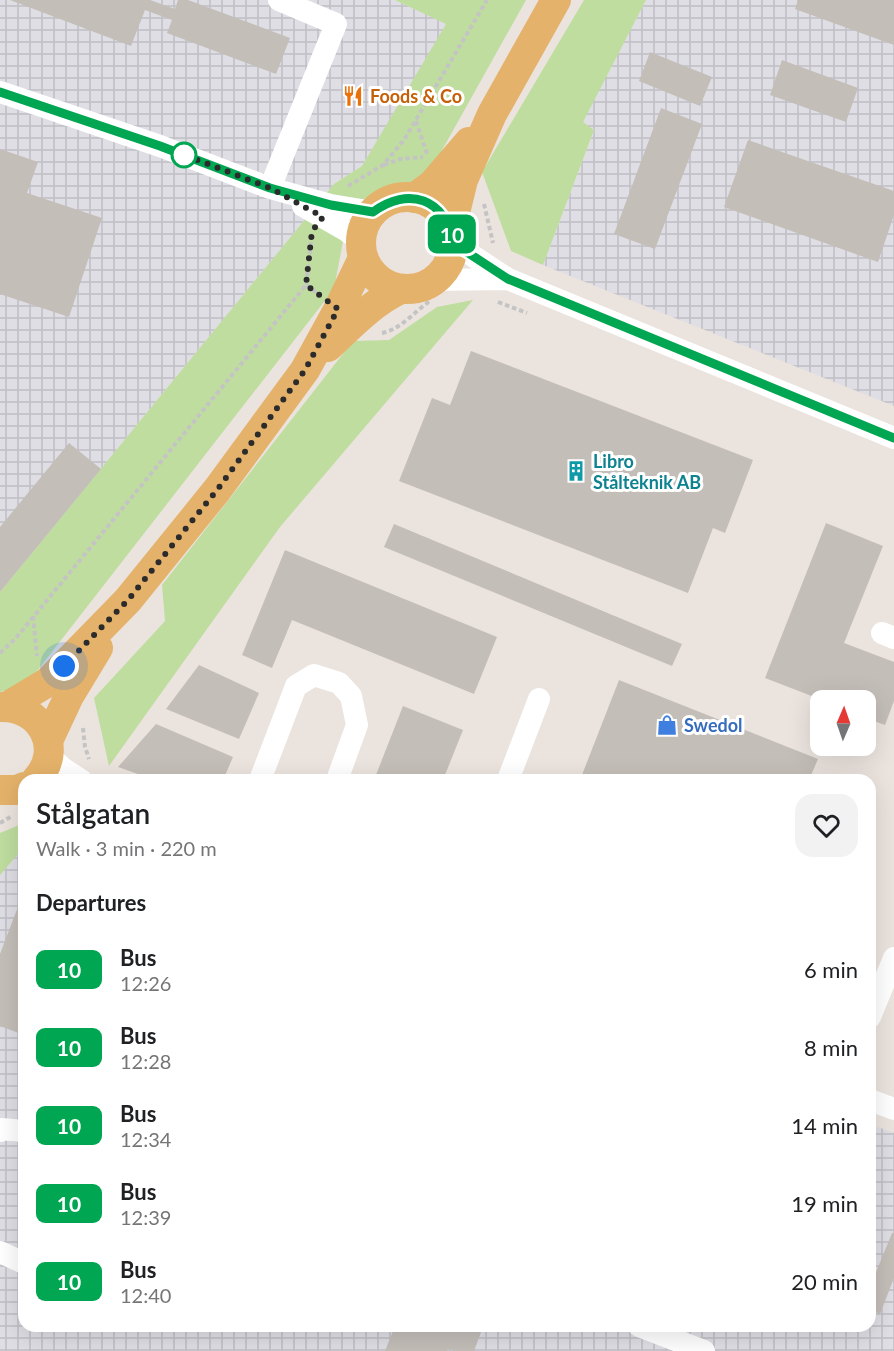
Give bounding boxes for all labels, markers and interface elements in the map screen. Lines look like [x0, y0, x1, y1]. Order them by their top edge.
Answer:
restaurant icon: Foods & Co [341, 84, 365, 108]
place label: Foods & Co [370, 85, 462, 107]
unlabelled marker [171, 142, 197, 168]
line badge: 10 [425, 214, 479, 254]
text: 10 [440, 222, 464, 247]
place label: Libro Stålteknik AB [593, 450, 701, 493]
building icon: Libro Stålteknik AB [564, 459, 588, 483]
your location [49, 651, 79, 681]
north arrow [810, 690, 876, 756]
map controls [810, 690, 876, 756]
shop icon: Swedol [655, 713, 679, 737]
place label: Swedol [684, 714, 743, 736]
button: heart [795, 794, 858, 857]
text: Stålgatan [36, 796, 150, 830]
text: Walk · 3 min · 220 m [36, 836, 217, 860]
text: Departures [36, 889, 146, 916]
text: Bus [120, 944, 156, 971]
text: 6 min [804, 956, 858, 983]
text: 10 [57, 957, 81, 982]
text: 12:26 [120, 971, 171, 995]
text: Bus [120, 1022, 156, 1049]
text: 8 min [804, 1034, 858, 1061]
text: 10 [57, 1035, 81, 1060]
text: 12:28 [120, 1049, 171, 1073]
text: Bus [120, 1100, 156, 1127]
text: 14 min [791, 1112, 858, 1139]
text: 10 [57, 1113, 81, 1138]
text: 12:34 [120, 1127, 171, 1151]
text: Bus [120, 1178, 156, 1205]
text: 19 min [791, 1190, 858, 1217]
text: 10 [57, 1191, 81, 1216]
text: 12:39 [120, 1205, 171, 1229]
text: Bus [120, 1256, 156, 1283]
text: 20 min [791, 1268, 858, 1295]
text: 10 [57, 1269, 81, 1294]
text: 12:40 [120, 1283, 171, 1307]

